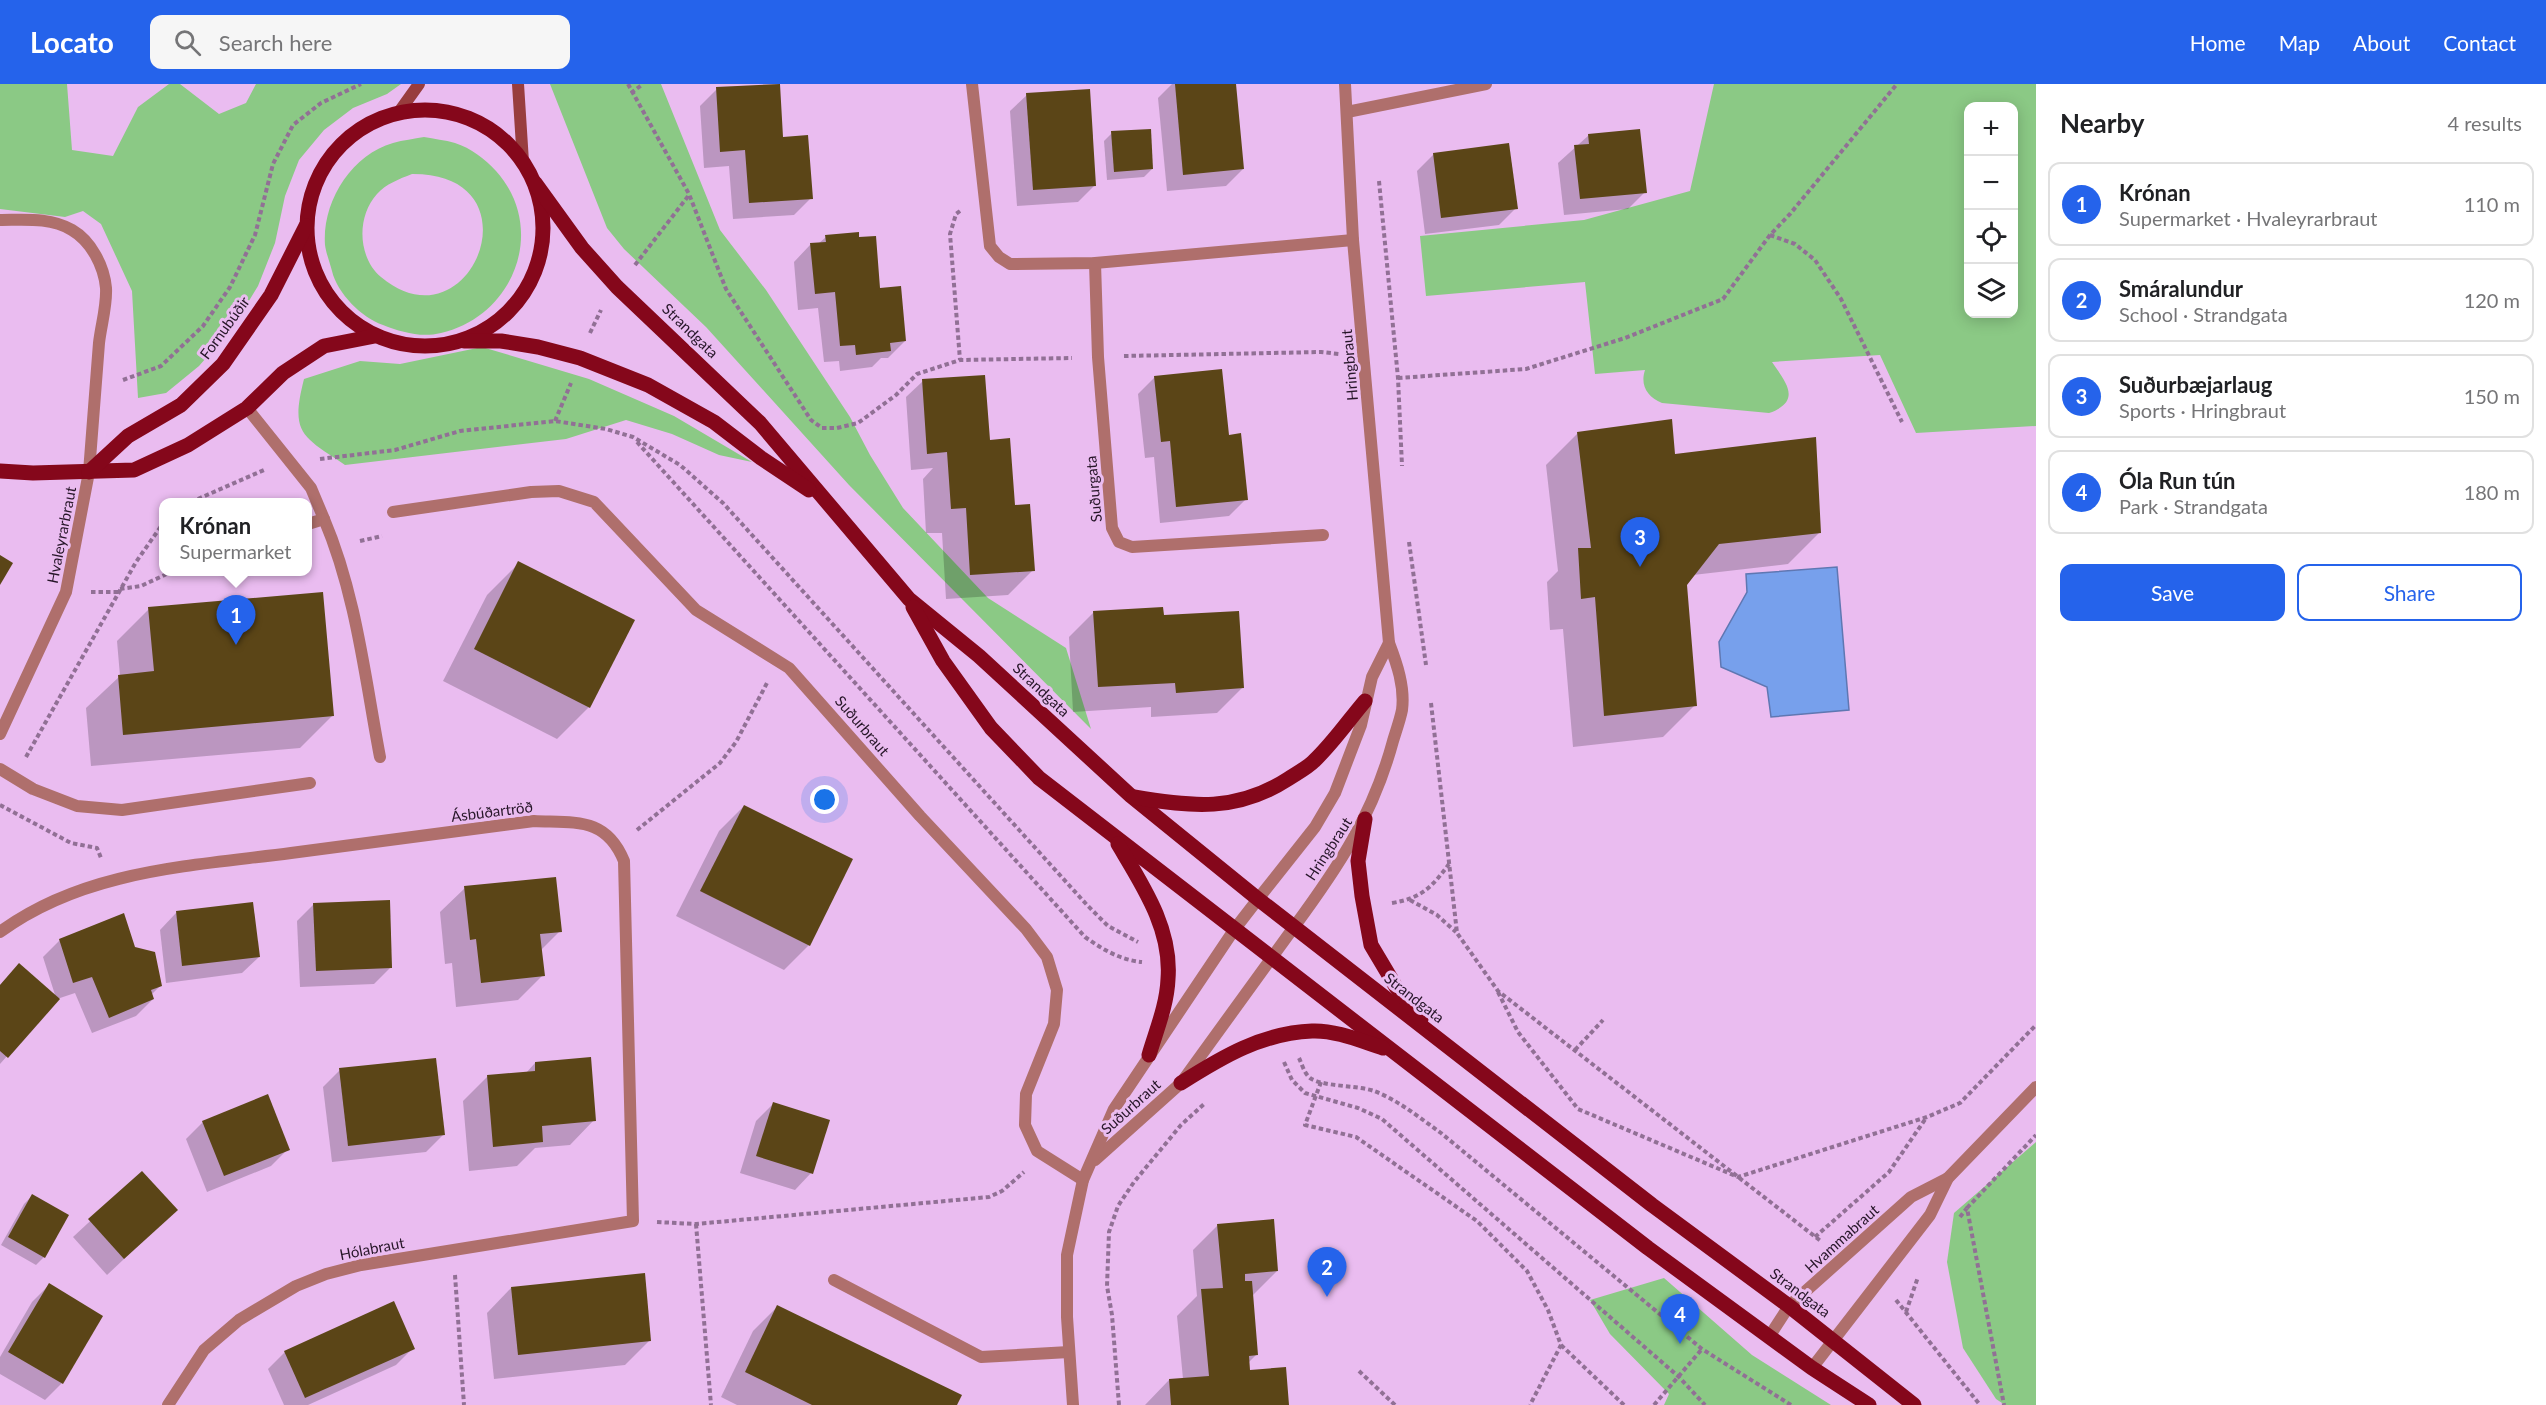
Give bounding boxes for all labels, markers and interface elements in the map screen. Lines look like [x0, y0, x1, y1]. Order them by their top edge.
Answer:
search box [150, 15, 570, 69]
text: Locato [30, 25, 114, 59]
icon: search [171, 26, 204, 59]
text: Search here [219, 29, 332, 56]
text: Home [2190, 30, 2246, 55]
text: Map [2279, 30, 2320, 55]
text: About [2353, 30, 2410, 55]
text: Contact [2443, 30, 2516, 55]
map controls [1964, 102, 2018, 318]
button: + [1964, 102, 2018, 156]
text: Nearby [2060, 107, 2145, 139]
text: 4 results [2447, 111, 2522, 135]
button: − [1964, 156, 2018, 210]
text: Krónan [2119, 179, 2191, 206]
text: 1 [2076, 192, 2087, 216]
text: 110 m [2464, 192, 2520, 216]
text: Supermarket · Hvaleyrarbraut [2119, 206, 2378, 230]
button: locate [1964, 210, 2018, 264]
button: layers [1964, 264, 2018, 318]
text: Smáralundur [2119, 275, 2243, 302]
text: 2 [2076, 288, 2087, 312]
text: 120 m [2464, 288, 2520, 312]
street label: Fornubúðir [196, 292, 253, 362]
street label: Strandgata [659, 299, 722, 361]
text: School · Strandgata [2119, 302, 2288, 326]
street label: Hringbraut [1337, 328, 1361, 401]
text: Suðurbæjarlaug [2119, 371, 2272, 398]
text: 3 [2076, 384, 2087, 408]
text: 150 m [2464, 384, 2520, 408]
text: Sports · Hringbraut [2119, 398, 2286, 422]
street label: Suðurgata [1081, 455, 1105, 523]
text: Óla Run tún [2119, 467, 2235, 494]
text: 4 [2076, 480, 2087, 504]
text: 180 m [2464, 480, 2520, 504]
street label: Hvaleyrarbraut [43, 484, 79, 585]
text: Park · Strandgata [2119, 494, 2268, 518]
popup [159, 498, 312, 576]
text: Krónan [180, 512, 251, 539]
pin: 3 [1620, 518, 1660, 567]
text: Supermarket [180, 539, 291, 563]
button: Save [2060, 564, 2285, 621]
button: Share [2297, 564, 2522, 621]
pin: 1 [216, 596, 256, 645]
street label: Strandgata [1010, 659, 1074, 720]
street label: Suðurbraut [832, 692, 894, 759]
your location [810, 785, 839, 814]
street label: Ásbúðartröð [450, 797, 534, 825]
street label: Hringbraut [1301, 813, 1356, 883]
street label: Strandgata [1381, 968, 1448, 1026]
street label: Suðurbraut [1097, 1075, 1164, 1138]
street label: Hvammabraut [1801, 1200, 1883, 1276]
street label: Hólabraut [338, 1233, 406, 1263]
pin: 2 [1308, 1248, 1346, 1297]
street label: Strandgata [1767, 1264, 1834, 1321]
pin: 4 [1660, 1294, 1700, 1344]

